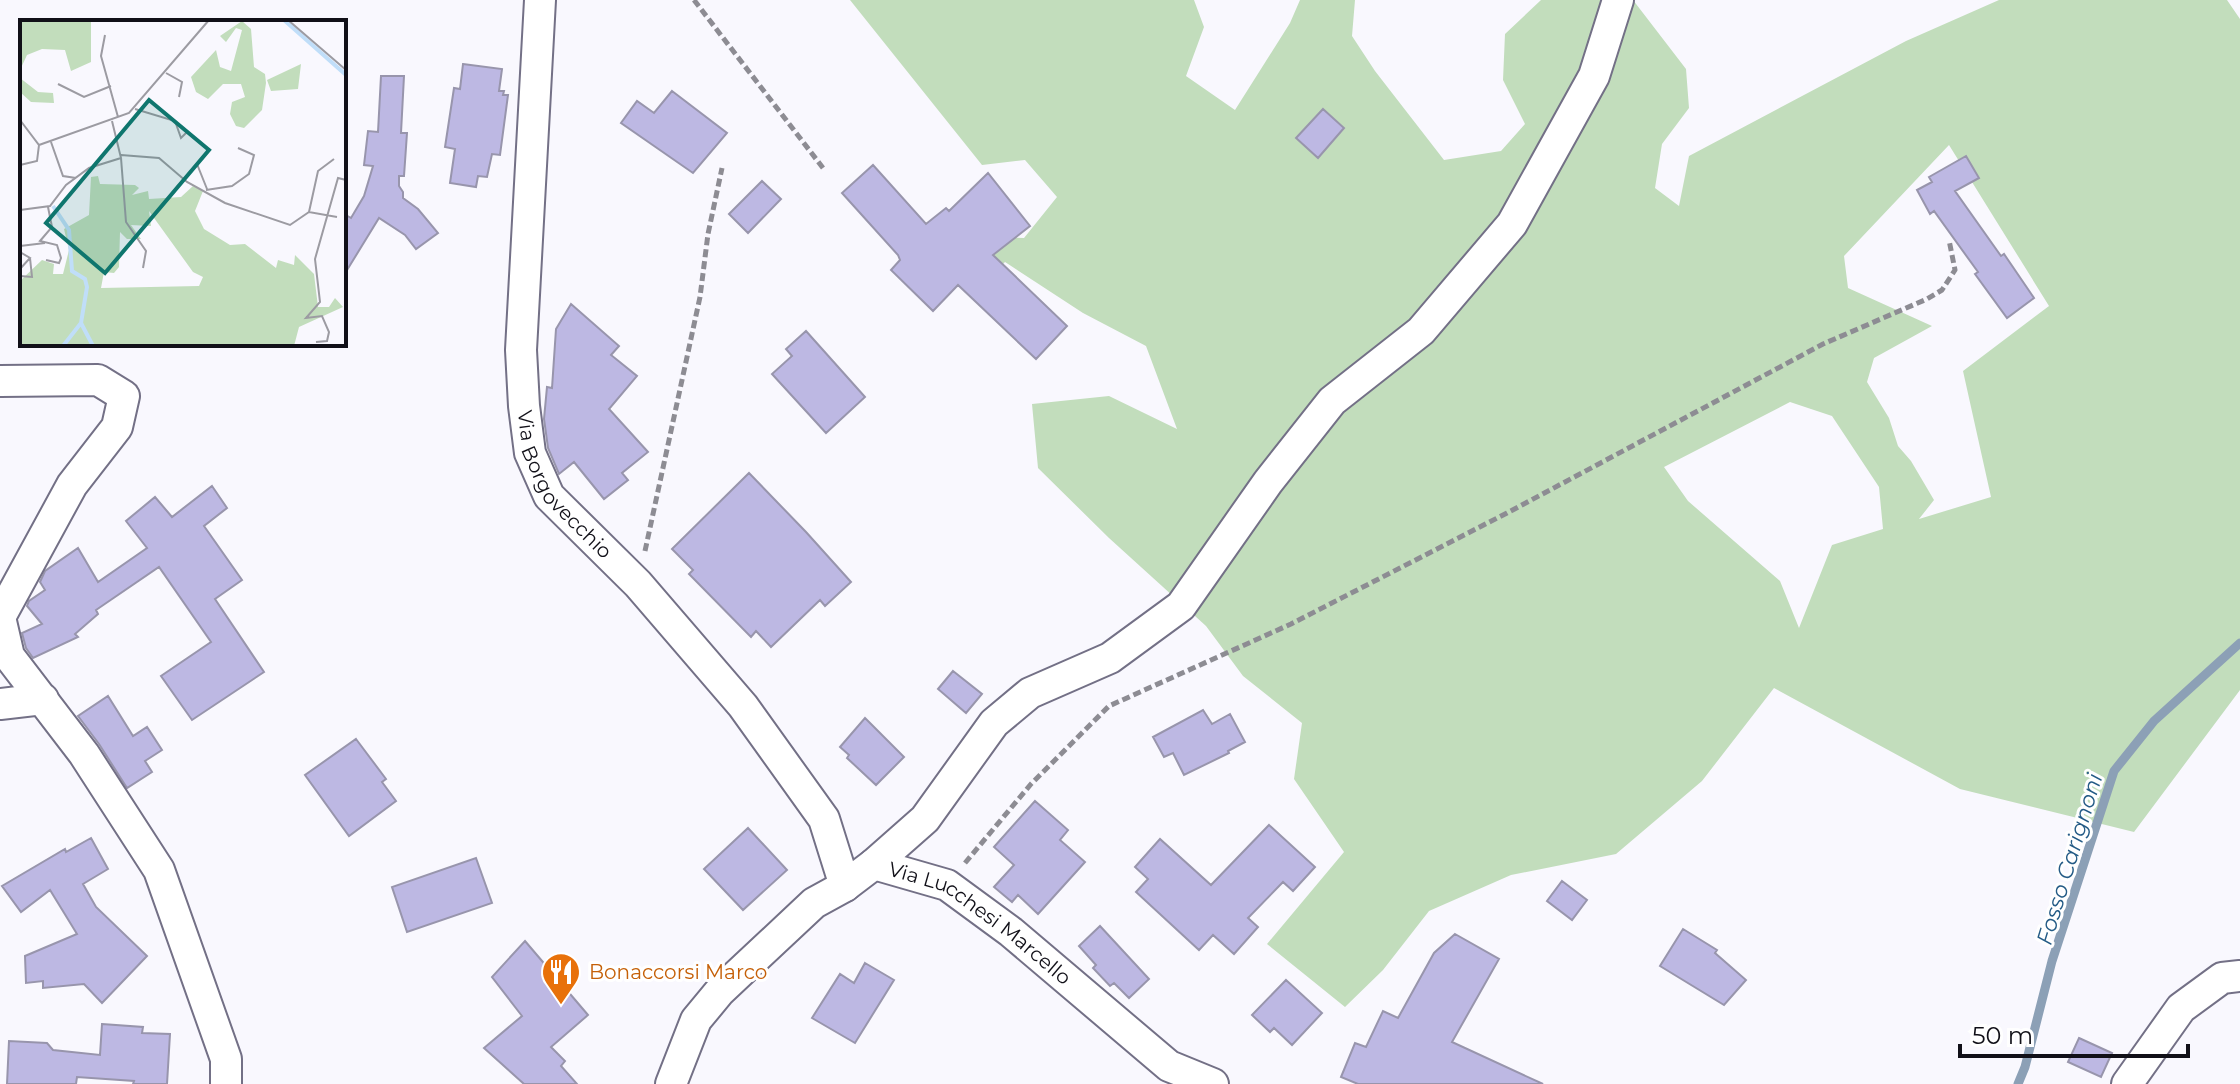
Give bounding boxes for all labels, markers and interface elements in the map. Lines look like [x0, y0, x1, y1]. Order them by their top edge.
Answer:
inset map [20, 20, 346, 346]
street label: Via Borgovecchio [513, 409, 617, 564]
water label: Fosso Carignoni [2031, 770, 2108, 948]
street label: Via Lucchesi Marcello [886, 857, 1076, 990]
restaurant icon: Bonaccorsi Marco [540, 951, 582, 1006]
place label: Bonaccorsi Marco [589, 960, 767, 984]
scale bar [1960, 1008, 2188, 1058]
text: 50 m [1972, 1021, 2033, 1050]

